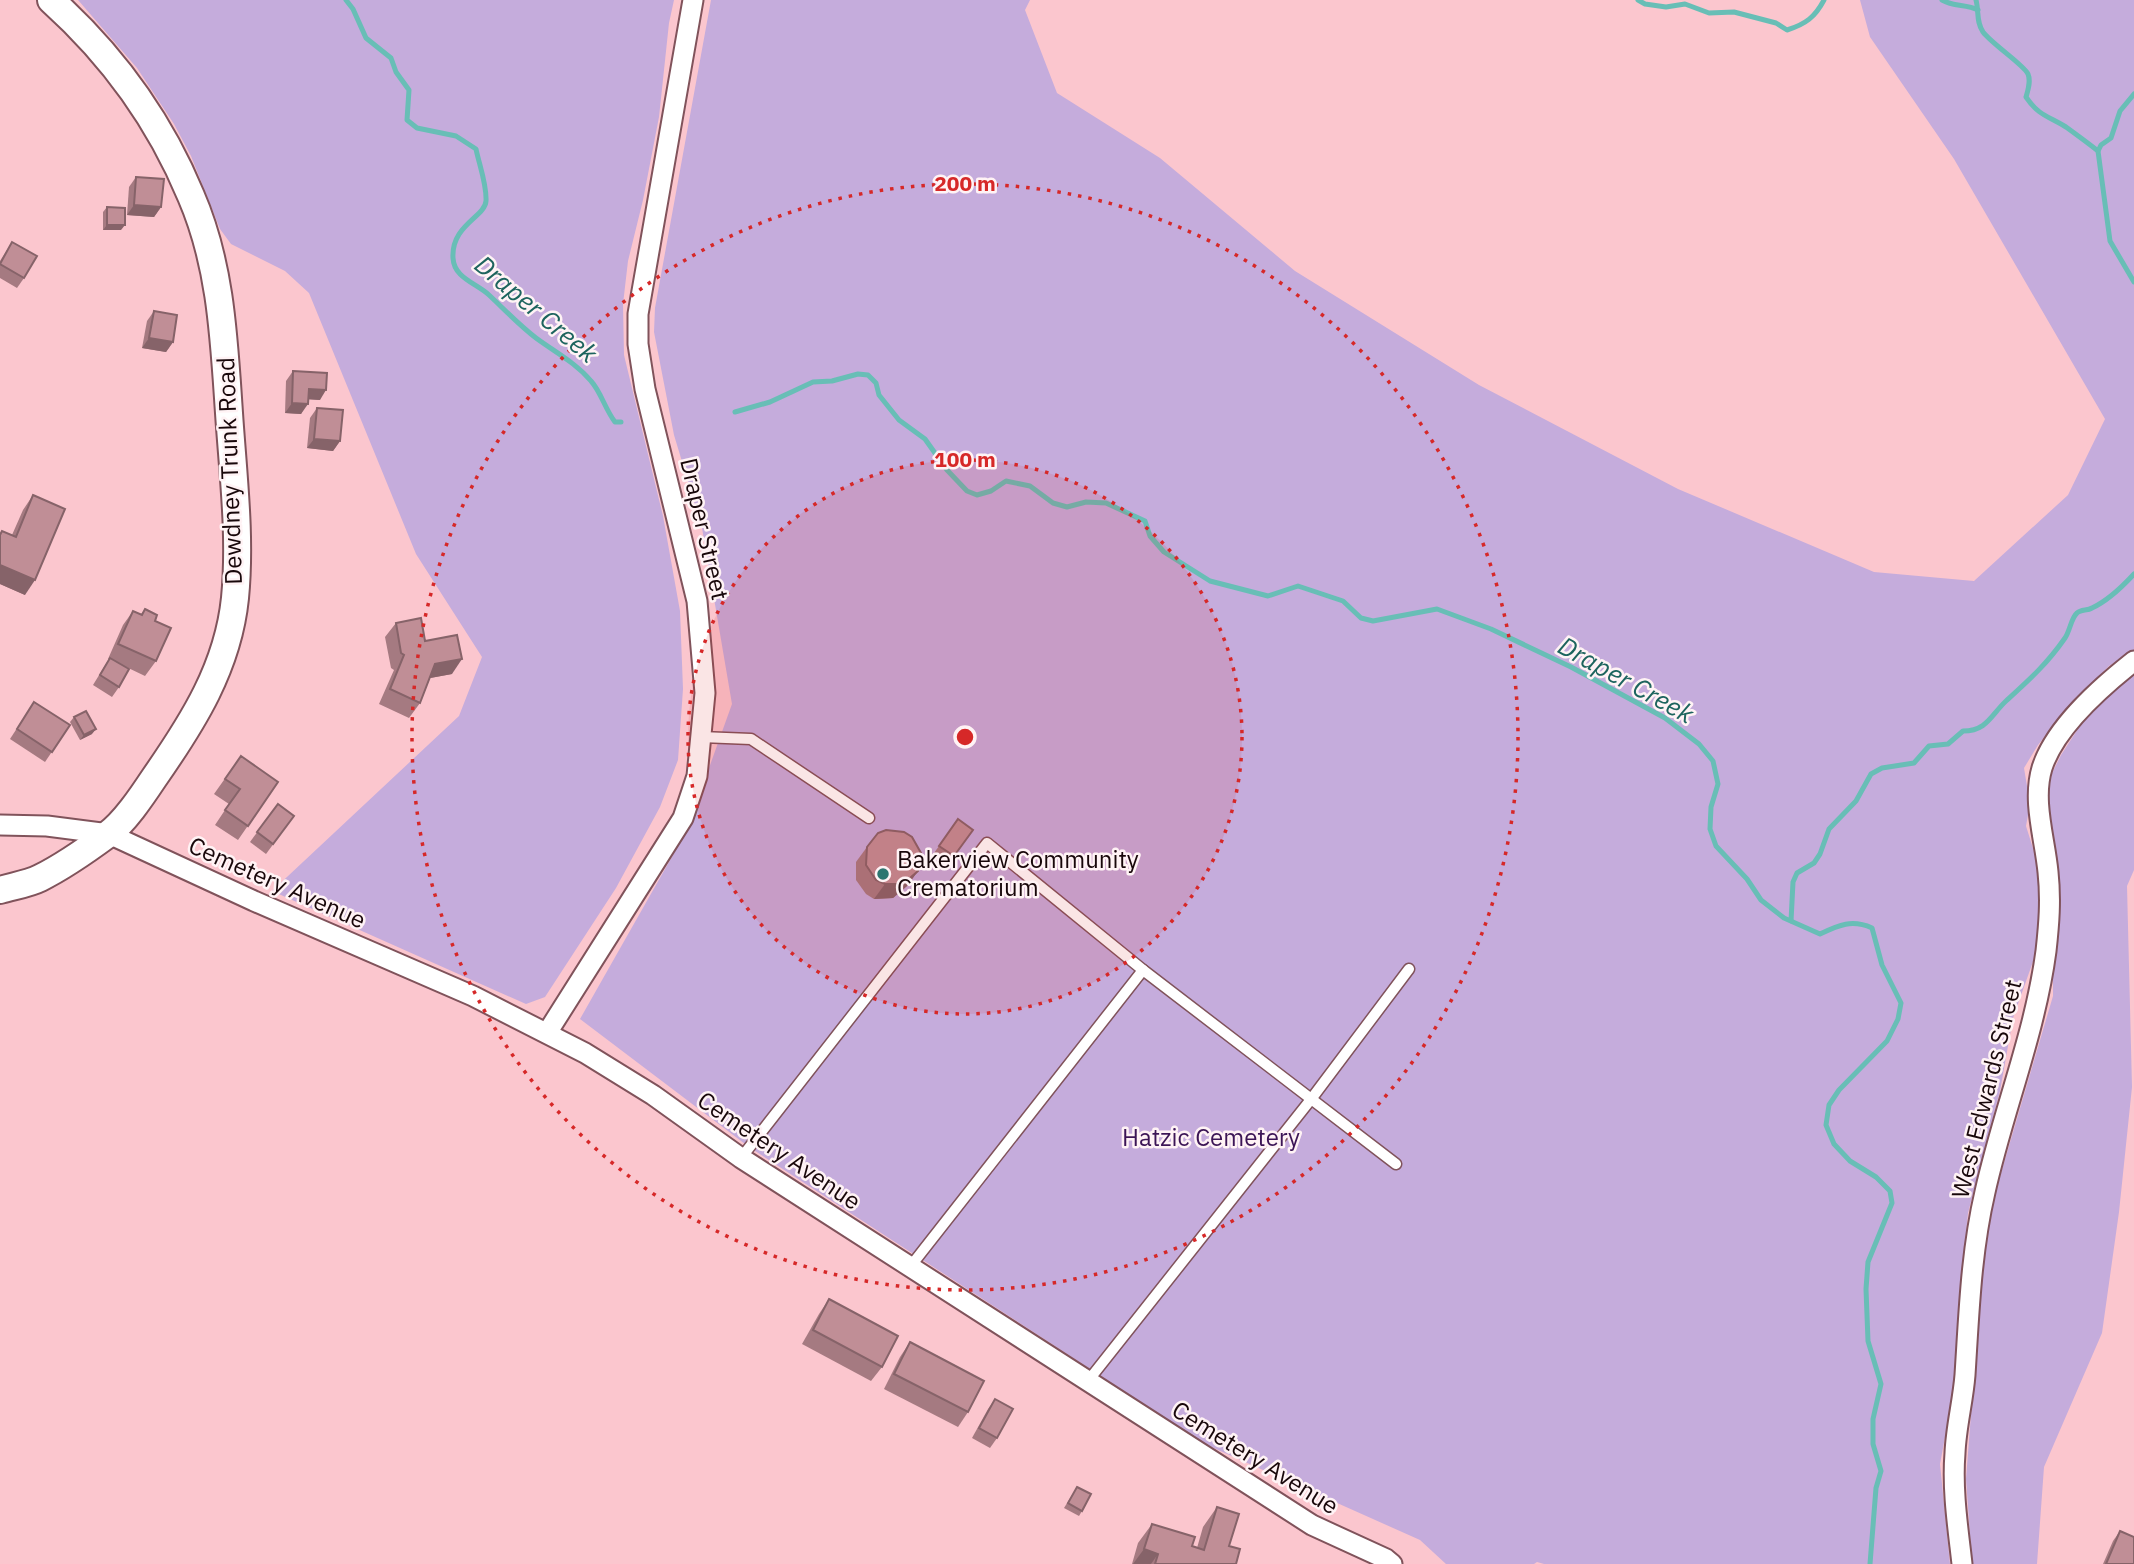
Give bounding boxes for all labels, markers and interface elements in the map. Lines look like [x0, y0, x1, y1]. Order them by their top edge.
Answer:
text: 200 m [934, 169, 996, 197]
water label: Draper Creek [468, 247, 605, 370]
street label: Dewdney Trunk Road [209, 357, 249, 585]
text: 100 m [934, 445, 996, 473]
street label: Draper Street [673, 455, 737, 603]
water label: Draper Creek [1553, 628, 1701, 731]
centre of rings [953, 725, 977, 749]
street label: Cemetery Avenue [184, 829, 371, 935]
place label: Bakerview Community Crematorium [897, 843, 1139, 903]
marker: Bakerview Community Crematorium [875, 866, 891, 882]
street label: West Edwards Street [1943, 976, 2029, 1201]
street label: Cemetery Avenue [692, 1084, 867, 1217]
park label: Hatzic Cemetery [1122, 1121, 1300, 1153]
street label: Cemetery Avenue [1166, 1393, 1345, 1521]

